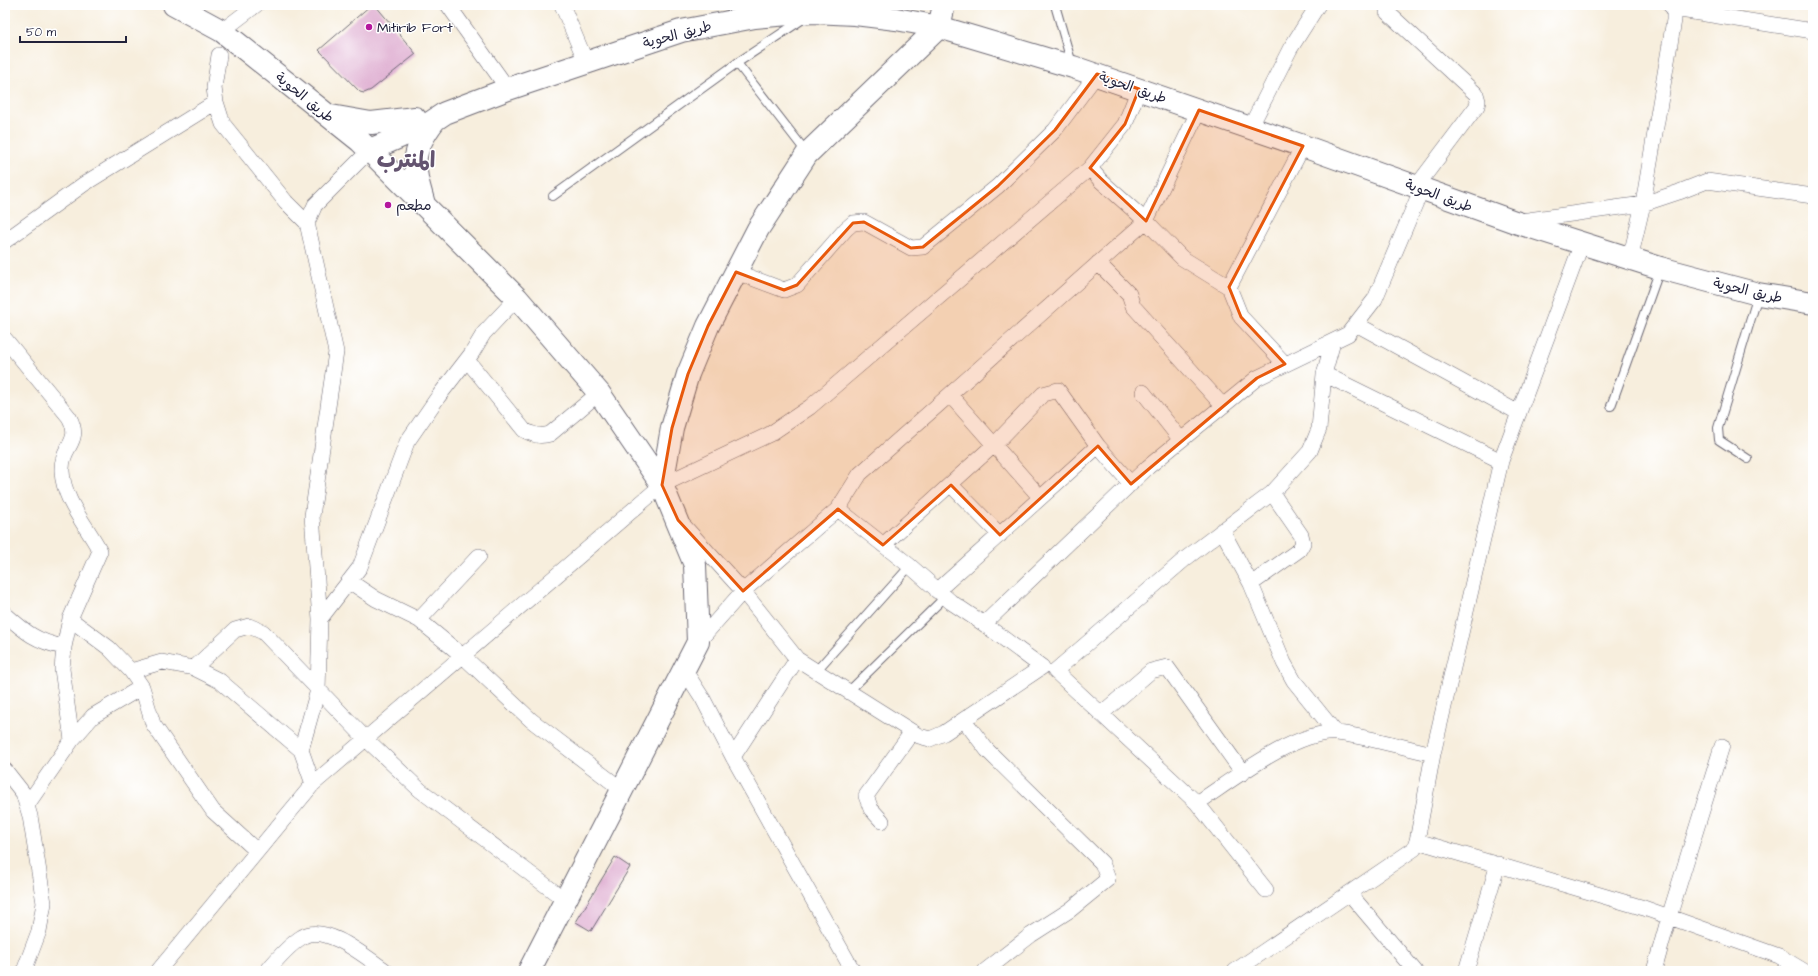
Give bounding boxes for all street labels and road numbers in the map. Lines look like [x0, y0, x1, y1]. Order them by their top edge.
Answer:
street label: طريق الحوية [641, 16, 714, 54]
street label: طريق الحوية [1096, 67, 1169, 109]
street label: طريق الحوية [271, 68, 338, 128]
street label: طريق الحوية [1402, 174, 1475, 217]
street label: طريق الحوية [1711, 273, 1784, 309]

